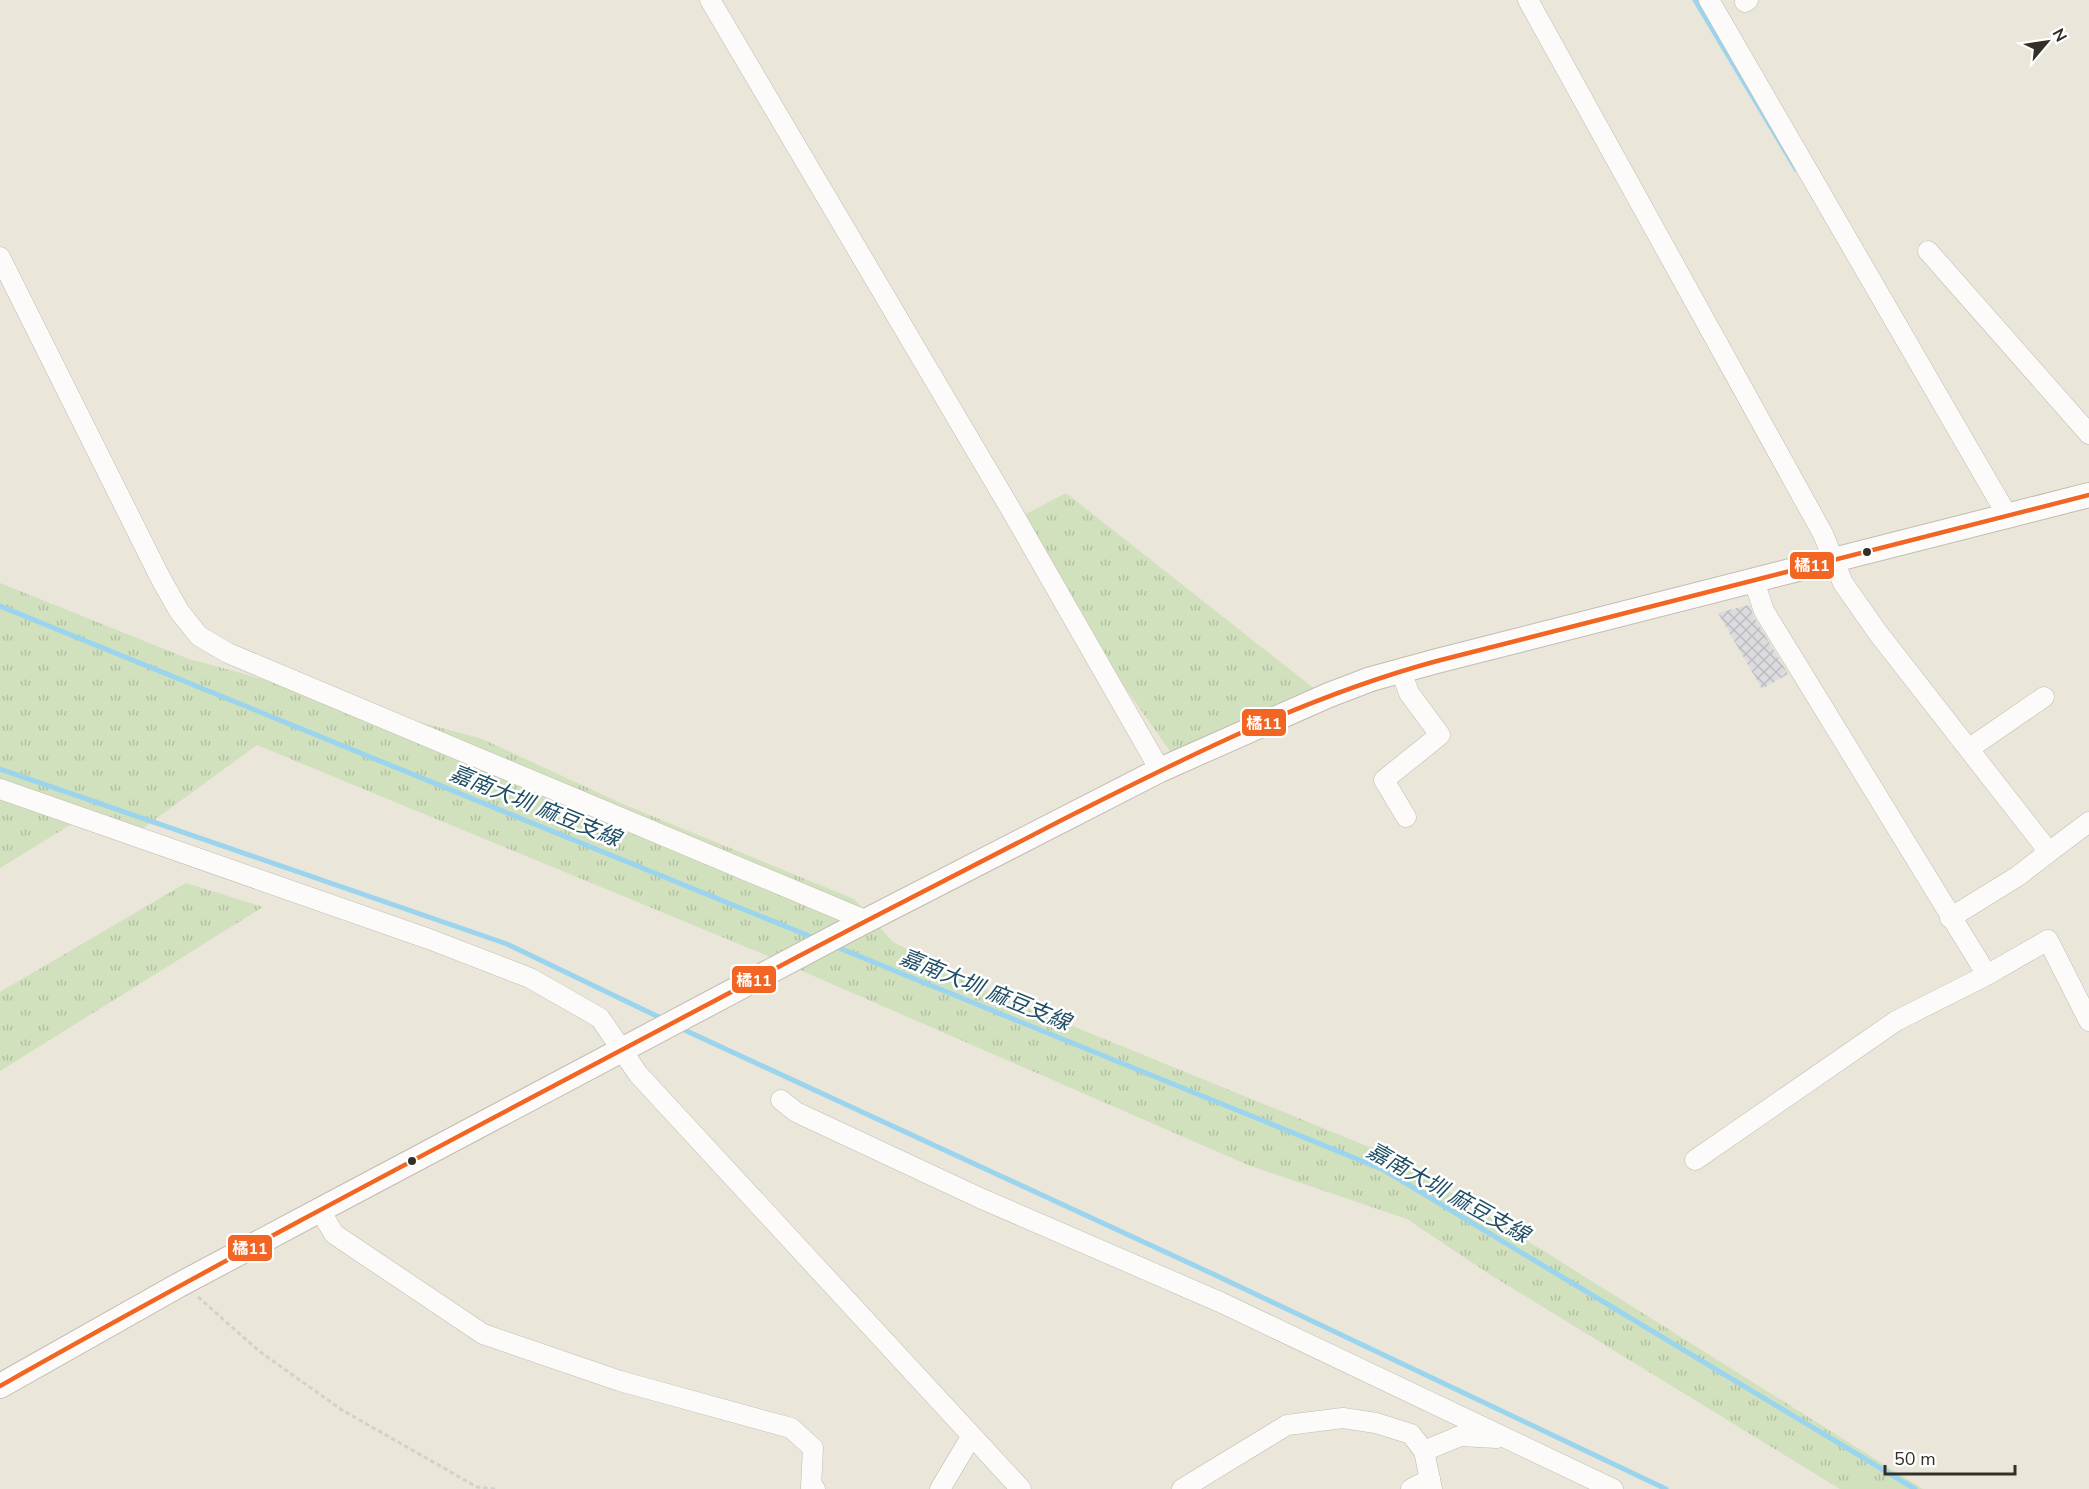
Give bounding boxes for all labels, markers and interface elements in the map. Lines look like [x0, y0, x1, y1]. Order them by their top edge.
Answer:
north arrow [2017, 12, 2077, 72]
text: N [2047, 25, 2072, 46]
unlabelled marker [1861, 546, 1873, 558]
line badge: 橘11 [1789, 551, 1835, 580]
text: 橘11 [1793, 555, 1830, 577]
line badge: 橘11 [1241, 708, 1287, 737]
text: 橘11 [1245, 713, 1282, 735]
water label: 嘉南大圳 麻豆支線 [445, 758, 628, 855]
water label: 嘉南大圳 麻豆支線 [895, 942, 1078, 1039]
line badge: 橘11 [731, 965, 777, 994]
text: 橘11 [735, 970, 772, 992]
water label: 嘉南大圳 麻豆支線 [1361, 1136, 1537, 1252]
unlabelled marker [406, 1155, 418, 1167]
line badge: 橘11 [227, 1234, 273, 1262]
text: 橘11 [231, 1238, 268, 1260]
scale bar [1885, 1438, 2016, 1476]
text: 50 m [1894, 1447, 1936, 1471]

